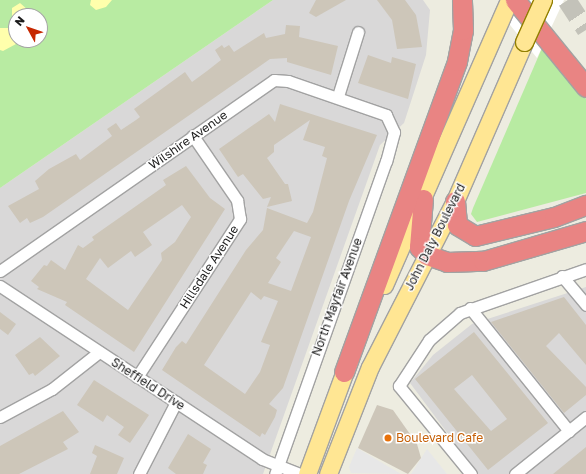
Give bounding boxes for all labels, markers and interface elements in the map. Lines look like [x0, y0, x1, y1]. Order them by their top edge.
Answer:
north arrow [8, 8, 48, 48]
text: N [12, 13, 27, 28]
street label: Wilshire Avenue [146, 108, 230, 172]
street label: John Daly Boulevard [402, 181, 468, 293]
street label: Hillsdale Avenue [177, 223, 241, 311]
street label: North Mayfair Avenue [309, 236, 365, 358]
street label: Sheffield Drive [109, 355, 187, 413]
place label: Boulevard Cafe [396, 431, 483, 445]
marker: Boulevard Cafe [383, 433, 393, 443]

